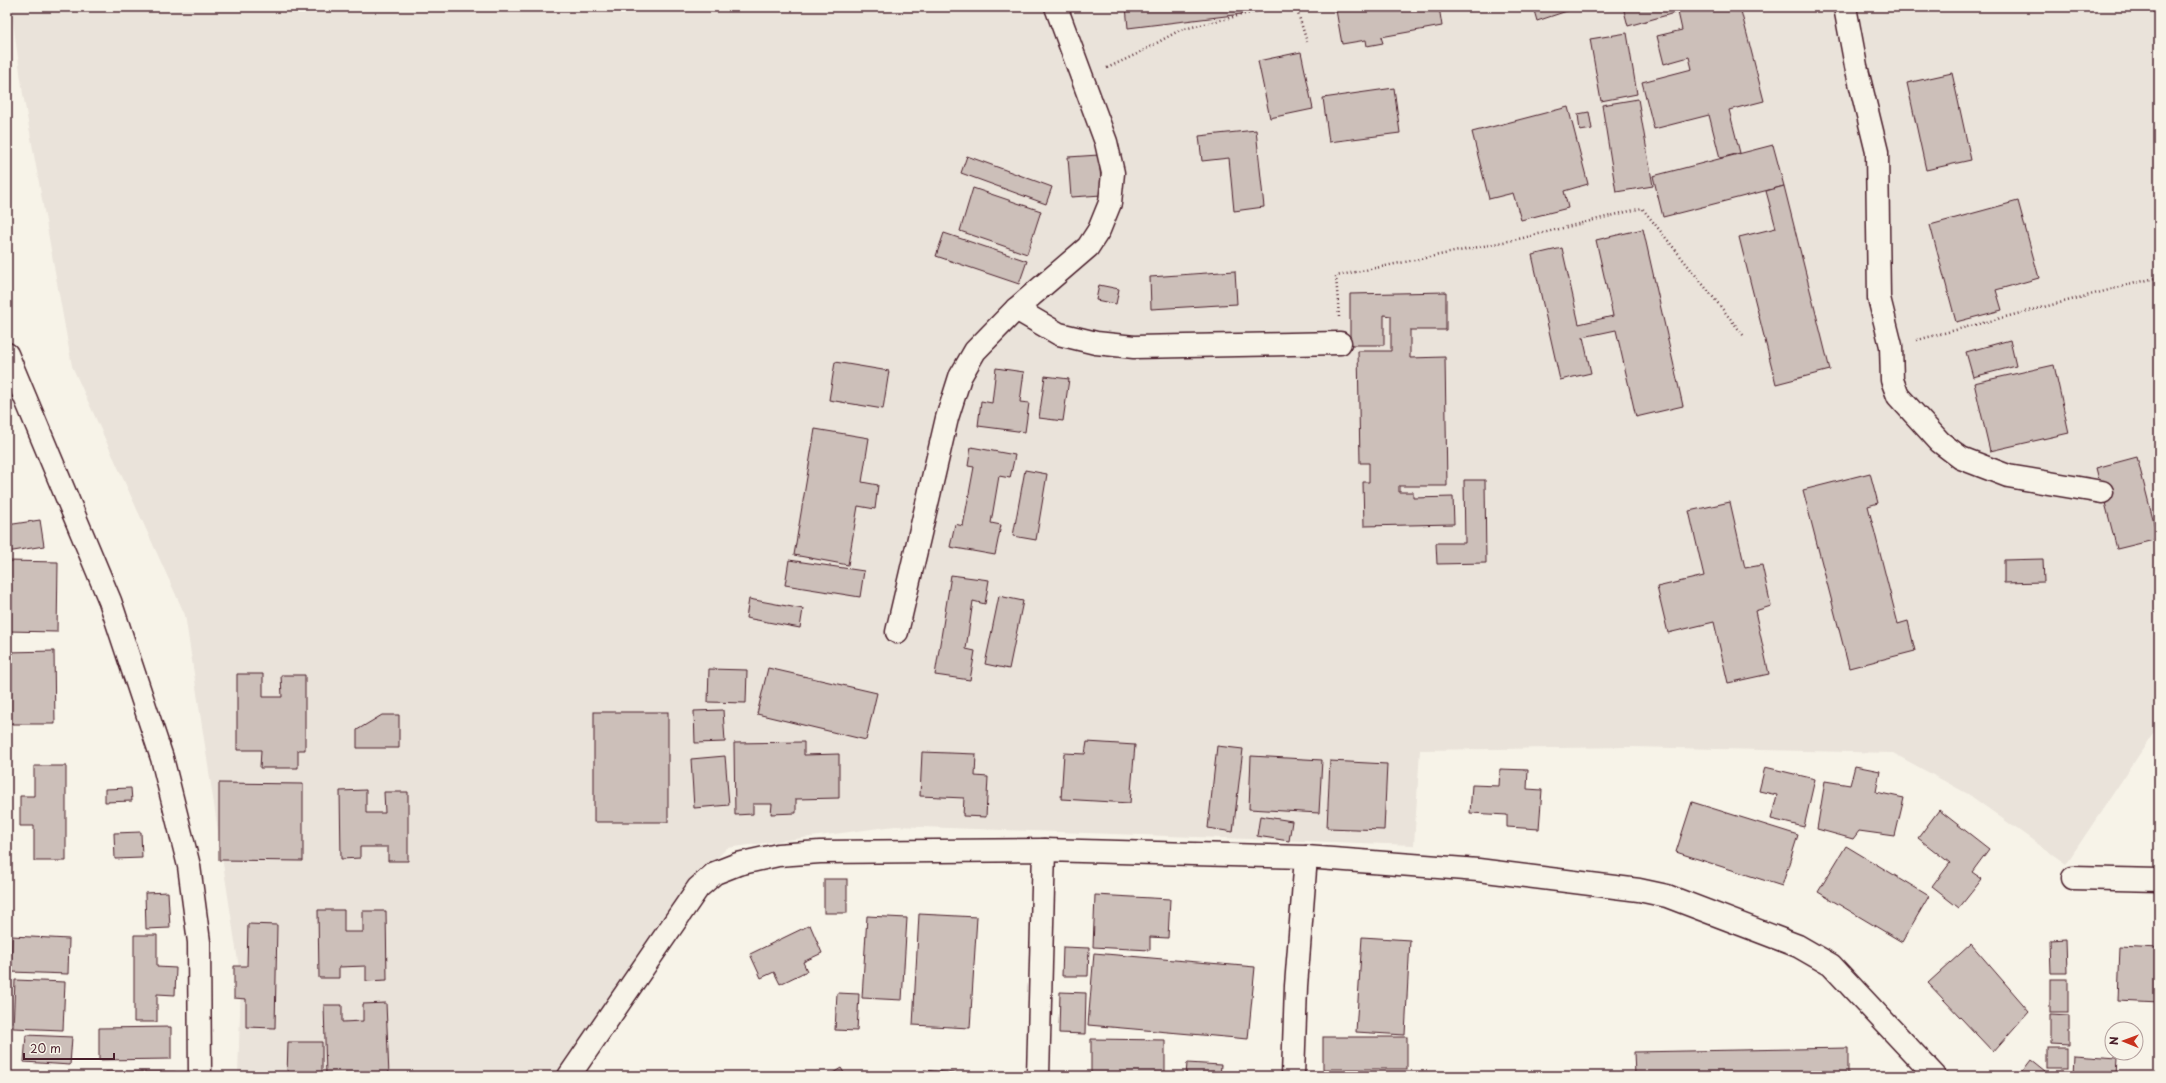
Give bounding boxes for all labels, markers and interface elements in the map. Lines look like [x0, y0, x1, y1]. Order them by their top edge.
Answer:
north arrow [2104, 1021, 2144, 1061]
scale bar [24, 1035, 114, 1061]
text: N [2105, 1036, 2122, 1045]
text: 20 m [30, 1039, 61, 1057]

